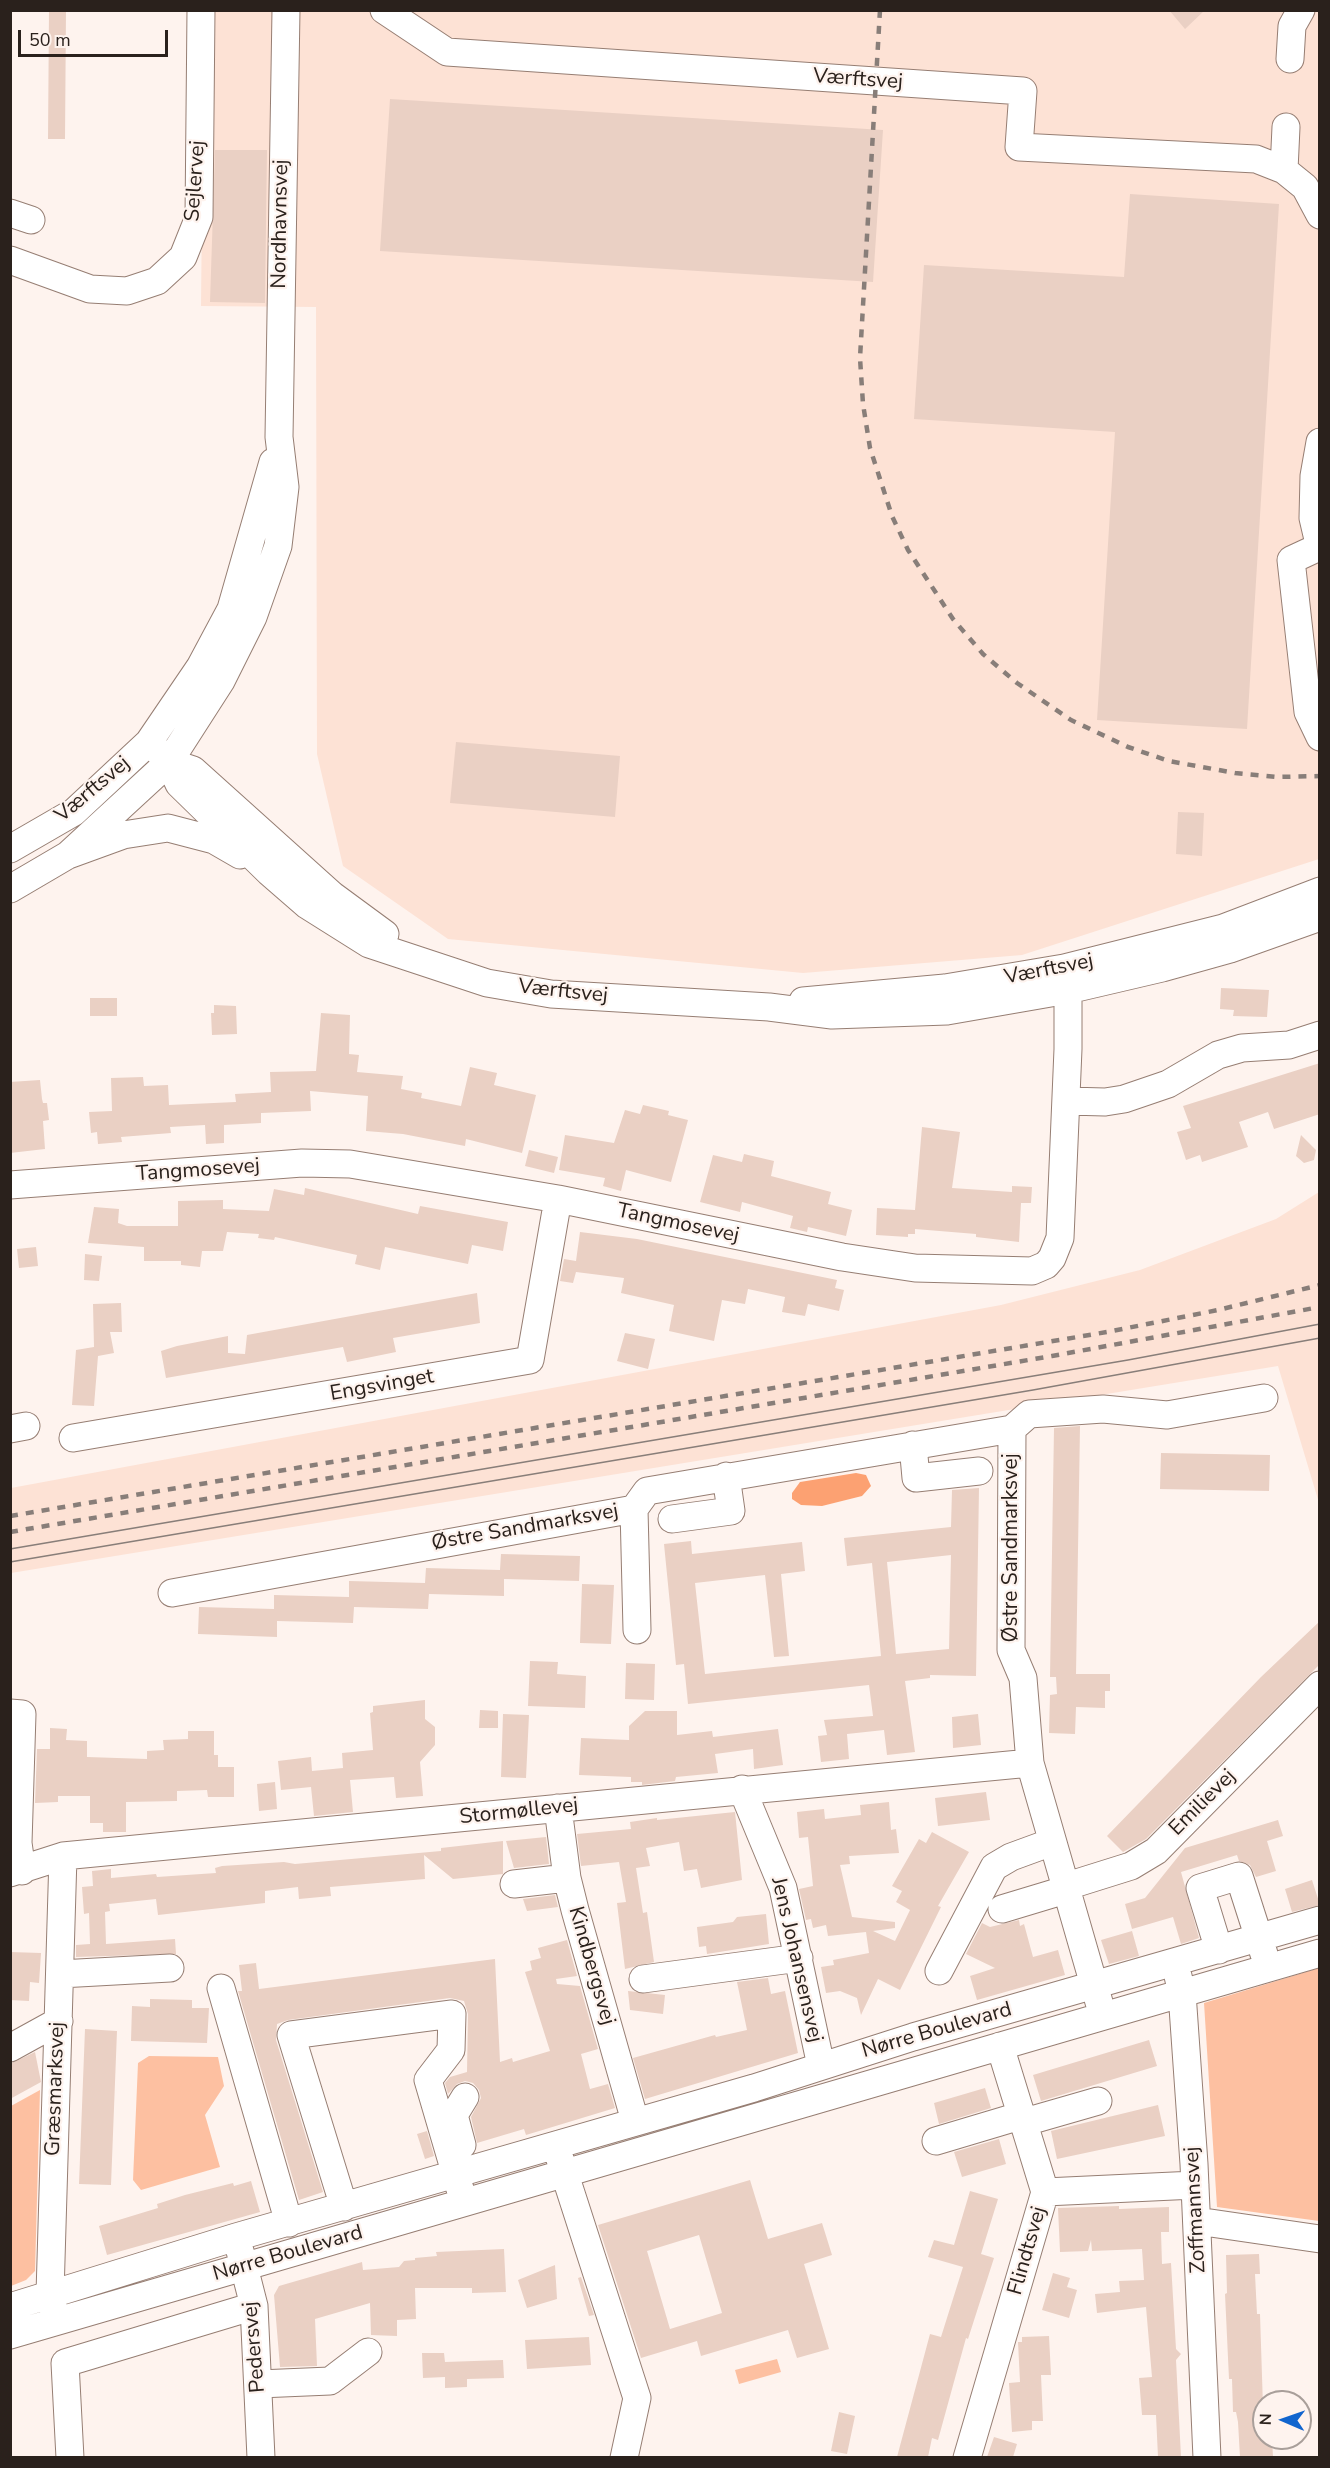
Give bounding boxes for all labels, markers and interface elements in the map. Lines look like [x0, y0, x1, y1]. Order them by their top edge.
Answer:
scale bar [21, 18, 171, 56]
text: 50 m [29, 28, 71, 52]
street label: Værftsvej [812, 64, 904, 96]
street label: Sejlervej [181, 140, 211, 222]
street label: Nordhavnsvej [267, 159, 295, 289]
street label: Værftsvej [50, 751, 136, 829]
street label: Værftsvej [1002, 949, 1096, 991]
street label: Værftsvej [517, 975, 609, 1009]
street label: Tangmosevej [135, 1154, 261, 1188]
street label: Tangmosevej [615, 1199, 741, 1249]
street label: Engsvinget [328, 1364, 436, 1408]
street label: Østre Sandmarksvej [999, 1453, 1025, 1643]
street label: Østre Sandmarksvej [430, 1499, 620, 1557]
street label: Emilievej [1164, 1764, 1242, 1842]
street label: Stormøllevej [458, 1793, 580, 1831]
street label: Jens Johansensvej [765, 1875, 827, 2045]
street label: Kindbergsvej [562, 1904, 620, 2028]
street label: Nørre Boulevard [859, 1998, 1015, 2064]
street label: Græsmarksvej [41, 2021, 71, 2157]
street label: Zoffmannsvej [1180, 2146, 1212, 2274]
street label: Flindtsvej [1003, 2204, 1053, 2298]
street label: Nørre Boulevard [210, 2221, 366, 2287]
street label: Pedersvej [238, 2300, 272, 2394]
north arrow [1252, 2390, 1312, 2450]
text: N [1255, 2413, 1277, 2426]

